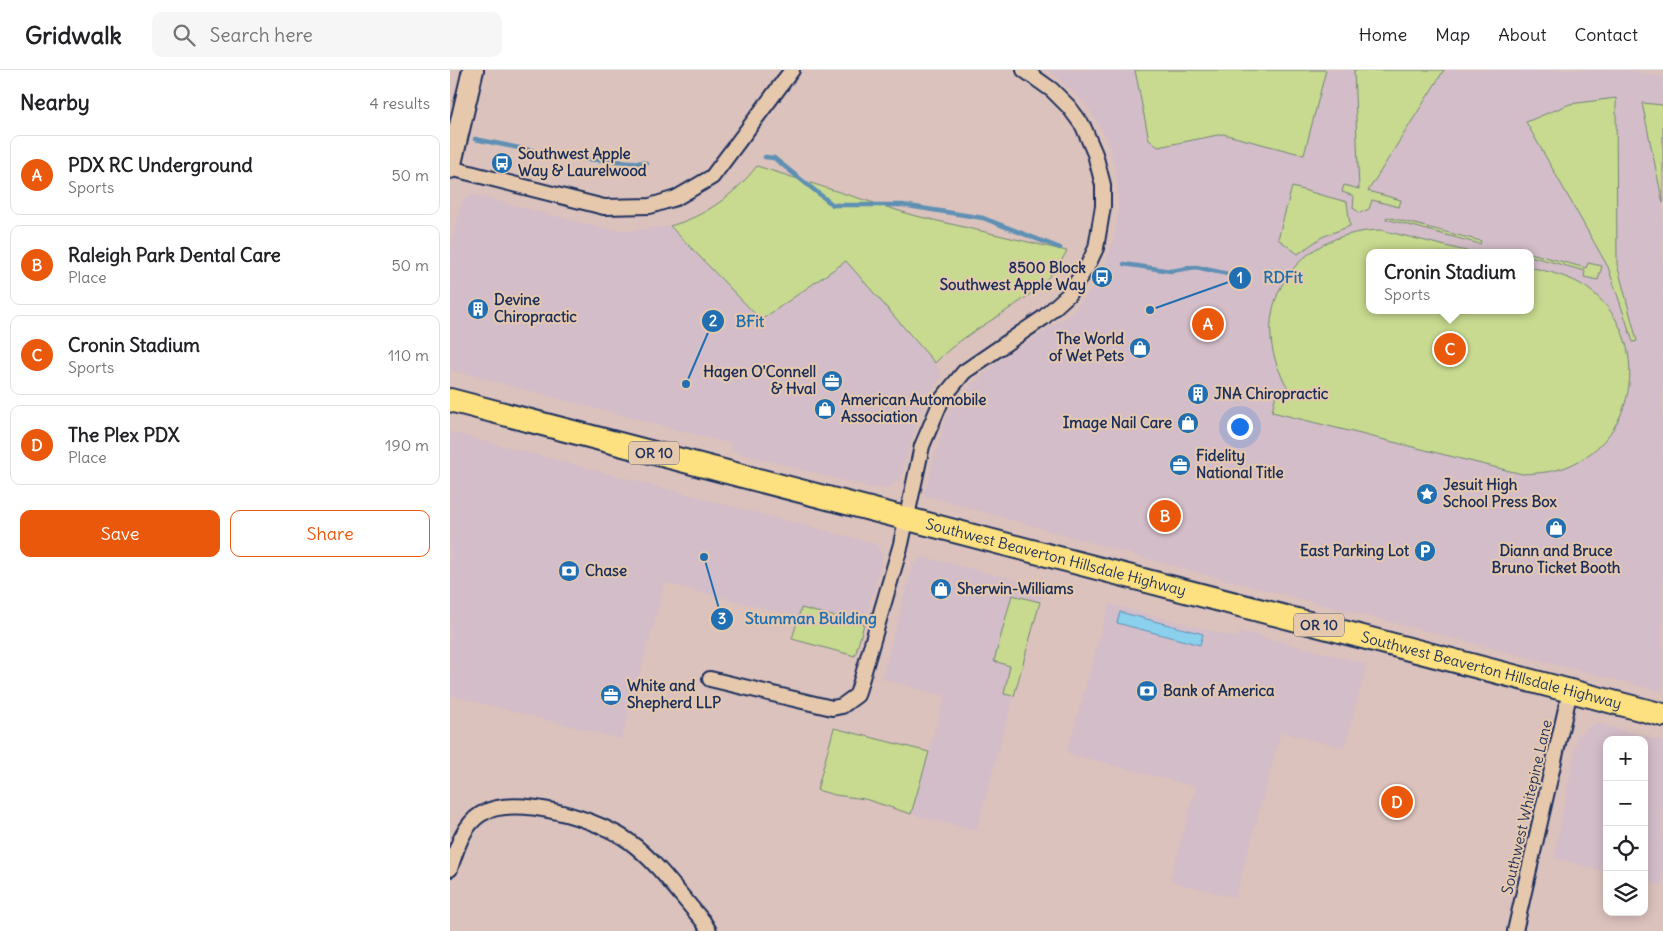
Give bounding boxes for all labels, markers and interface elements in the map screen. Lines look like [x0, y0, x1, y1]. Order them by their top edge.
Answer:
search box [152, 12, 502, 57]
text: Gridwalk [25, 20, 122, 50]
icon: search [170, 21, 198, 49]
text: Search here [210, 23, 313, 47]
text: Home [1359, 23, 1407, 46]
text: Map [1435, 23, 1470, 46]
text: About [1498, 23, 1546, 46]
text: Contact [1574, 23, 1638, 46]
text: Nearby [20, 89, 90, 116]
text: 4 results [369, 93, 430, 113]
place label: Southwest Apple Way & Laurelwood [518, 144, 647, 181]
bus stop icon: Southwest Apple Way & Laurelwood [490, 151, 514, 175]
text: PDX RC Underground [68, 153, 253, 177]
text: A [32, 165, 42, 185]
text: 50 m [391, 165, 429, 185]
text: Sports [68, 177, 114, 197]
text: Raleigh Park Dental Care [68, 243, 281, 267]
popup [1366, 249, 1534, 314]
text: B [32, 255, 42, 275]
text: 50 m [391, 255, 429, 275]
place label: 8500 Block Southwest Apple Way [940, 258, 1086, 295]
text: Cronin Stadium [1384, 260, 1516, 284]
callout: RDFit [1228, 262, 1312, 293]
bus stop icon: 8500 Block Southwest Apple Way [1090, 265, 1114, 289]
text: Place [68, 267, 107, 287]
text: RDFit [1263, 267, 1303, 287]
text: 1 [1237, 268, 1243, 287]
text: Sports [1384, 284, 1430, 304]
place label: Devine Chiropractic [494, 290, 577, 327]
building icon: Devine Chiropractic [466, 297, 490, 321]
callout: BFit [701, 305, 774, 336]
pin: A [1192, 305, 1224, 343]
text: 2 [709, 311, 717, 330]
text: BFit [736, 311, 765, 331]
place label: The World of Wet Pets [1049, 329, 1124, 365]
pin: C [1434, 330, 1466, 368]
text: Cronin Stadium [68, 333, 200, 357]
shop icon: The World of Wet Pets [1128, 336, 1152, 360]
text: C [32, 345, 42, 365]
text: 110 m [388, 345, 429, 365]
text: Sports [68, 357, 114, 377]
place label: Hagen O'Connell & Hval [703, 362, 816, 398]
office icon: Hagen O'Connell & Hval [820, 369, 844, 393]
building icon: JNA Chiropractic [1186, 382, 1210, 406]
place label: JNA Chiropractic [1214, 384, 1329, 404]
place label: American Automobile Association [841, 390, 986, 426]
shop icon: American Automobile Association [813, 397, 837, 421]
shop icon: Image Nail Care [1176, 411, 1200, 435]
place label: Image Nail Care [1063, 413, 1172, 433]
your location [1227, 414, 1253, 440]
text: The Plex PDX [68, 423, 180, 447]
text: D [31, 435, 43, 455]
text: 190 m [385, 435, 429, 455]
road number: OR 10 [629, 442, 679, 464]
place label: Fidelity National Title [1196, 446, 1284, 482]
text: Place [68, 447, 107, 467]
office icon: Fidelity National Title [1168, 453, 1192, 477]
place label: Jesuit High School Press Box [1443, 475, 1557, 511]
place icon: Jesuit High School Press Box [1415, 482, 1439, 506]
pin: B [1149, 497, 1181, 535]
button: Save [20, 510, 220, 557]
button: Share [230, 510, 430, 557]
street label: Southwest Beaverton Hillsdale Highway [925, 514, 1189, 600]
shop icon: Diann and Bruce Bruno Ticket Booth [1544, 516, 1568, 540]
parking icon: East Parking Lot [1413, 539, 1437, 563]
place label: East Parking Lot [1300, 541, 1410, 561]
place label: Diann and Bruce Bruno Ticket Booth [1492, 541, 1621, 577]
bank icon: Chase [557, 559, 581, 583]
place label: Chase [585, 561, 627, 580]
shop icon: Sherwin-Williams [929, 577, 953, 601]
place label: Sherwin-Williams [957, 579, 1074, 598]
callout: Stumman Building [710, 603, 887, 634]
text: Stumman Building [745, 608, 877, 629]
text: 3 [718, 609, 726, 628]
road number: OR 10 [1294, 614, 1344, 636]
street label: Southwest Beaverton Hillsdale Highway [1359, 627, 1624, 713]
place label: White and Shepherd LLP [627, 676, 721, 713]
bank icon: Bank of America [1135, 679, 1159, 703]
place label: Bank of America [1163, 681, 1275, 700]
office icon: White and Shepherd LLP [599, 683, 623, 707]
street label: Southwest Whitepine Lane [1497, 718, 1556, 896]
map controls [1603, 736, 1648, 916]
button: + [1603, 736, 1648, 781]
button: − [1603, 781, 1648, 826]
pin: D [1381, 783, 1413, 821]
button: locate [1603, 826, 1648, 871]
button: layers [1603, 871, 1648, 916]

